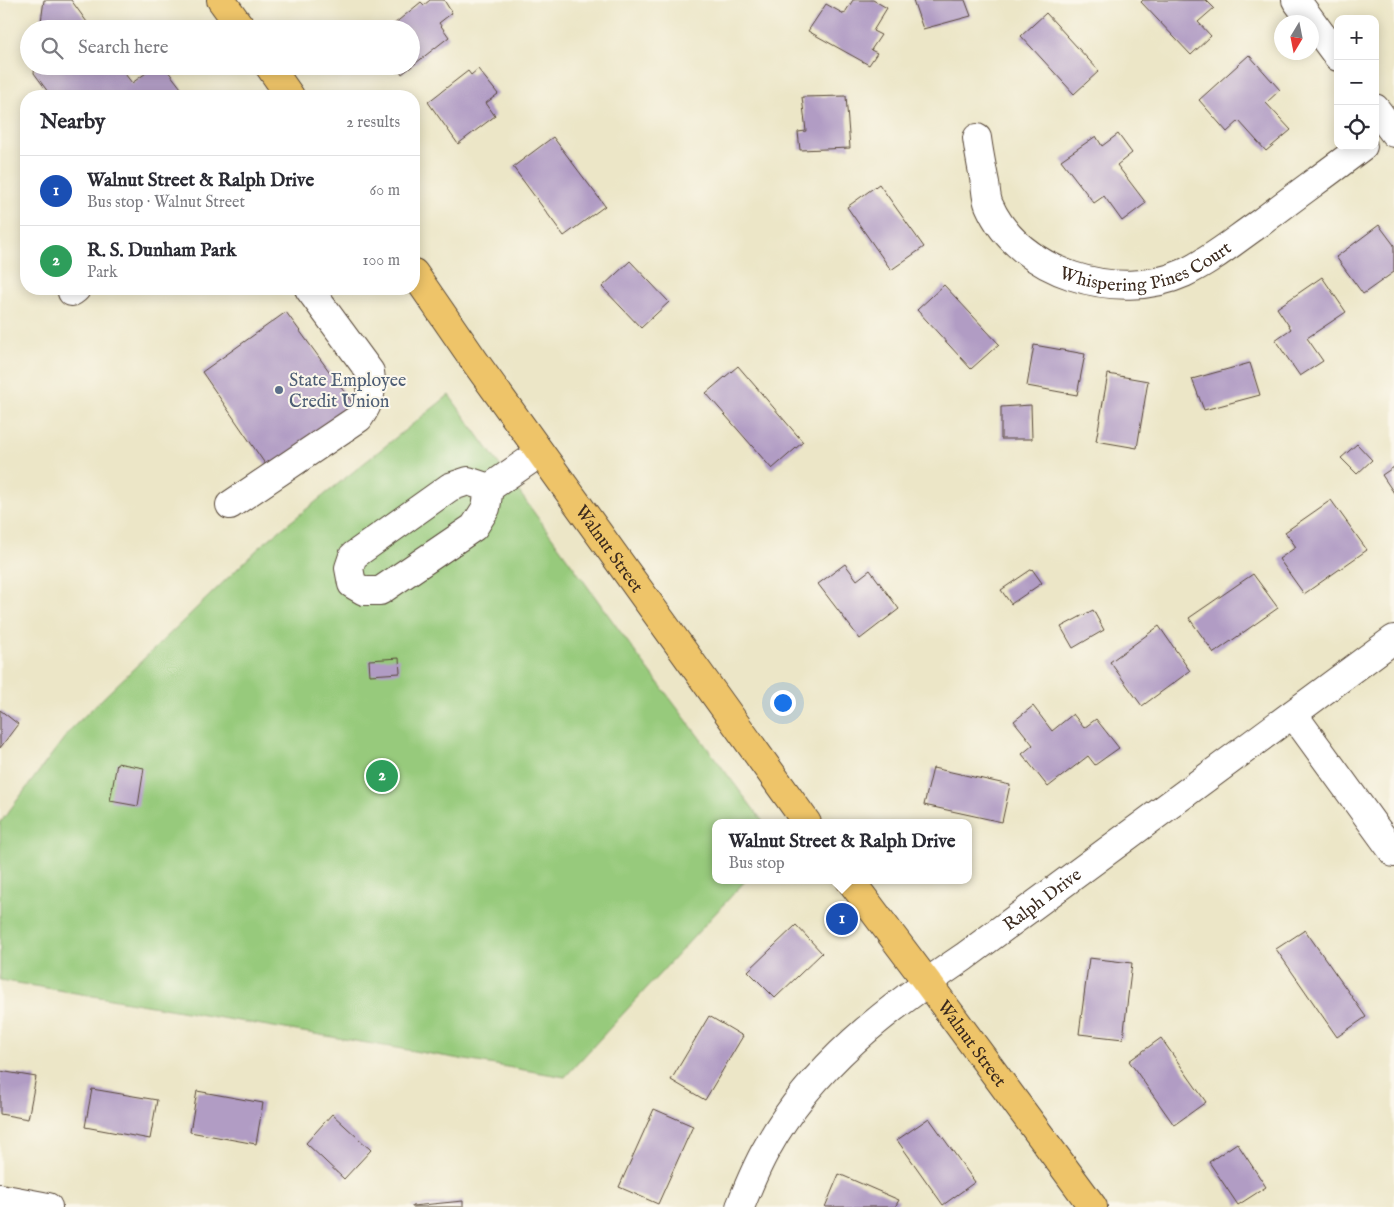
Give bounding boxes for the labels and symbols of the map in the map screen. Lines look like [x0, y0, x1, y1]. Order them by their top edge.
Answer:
north arrow [1274, 15, 1319, 60]
street label: Whispering Pines Court [1056, 237, 1236, 298]
place label: State Employee Credit Union [289, 370, 406, 414]
marker: State Employee Credit Union [273, 384, 285, 396]
street label: Walnut Street [569, 501, 648, 598]
your location [770, 690, 796, 716]
pin: 2 [366, 757, 398, 795]
street label: Ralph Drive [999, 864, 1086, 937]
pin: 1 [826, 900, 858, 938]
street label: Walnut Street [931, 996, 1011, 1092]

